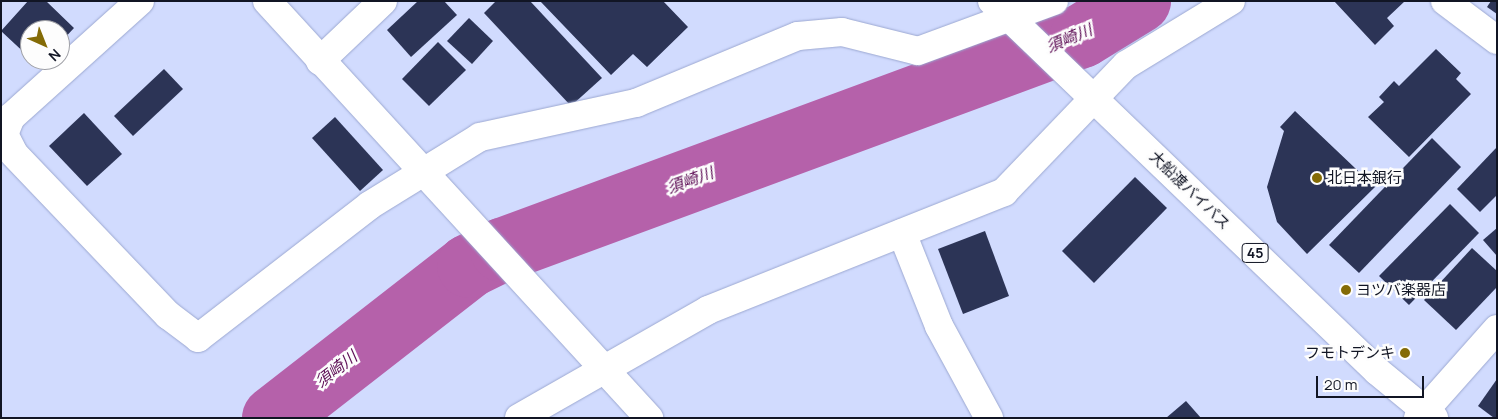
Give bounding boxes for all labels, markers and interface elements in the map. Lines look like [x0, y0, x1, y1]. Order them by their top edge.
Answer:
north arrow [20, 20, 70, 70]
water label: 須崎川 [1043, 20, 1095, 56]
text: N [45, 45, 65, 66]
street label: 大船渡バイパス [1146, 147, 1234, 233]
water label: 須崎川 [664, 163, 716, 197]
place label: 北日本銀行 [1327, 169, 1402, 187]
marker: 北日本銀行 [1311, 172, 1323, 184]
road number: 45 [1241, 242, 1269, 264]
place label: ヨツバ楽器店 [1356, 281, 1446, 299]
marker: ヨツバ楽器店 [1340, 284, 1352, 296]
place label: フモトデンキ [1305, 344, 1395, 362]
water label: 須崎川 [311, 347, 361, 391]
marker: フモトデンキ [1399, 347, 1411, 359]
scale bar [1318, 366, 1426, 398]
text: 20 m [1324, 374, 1357, 395]

